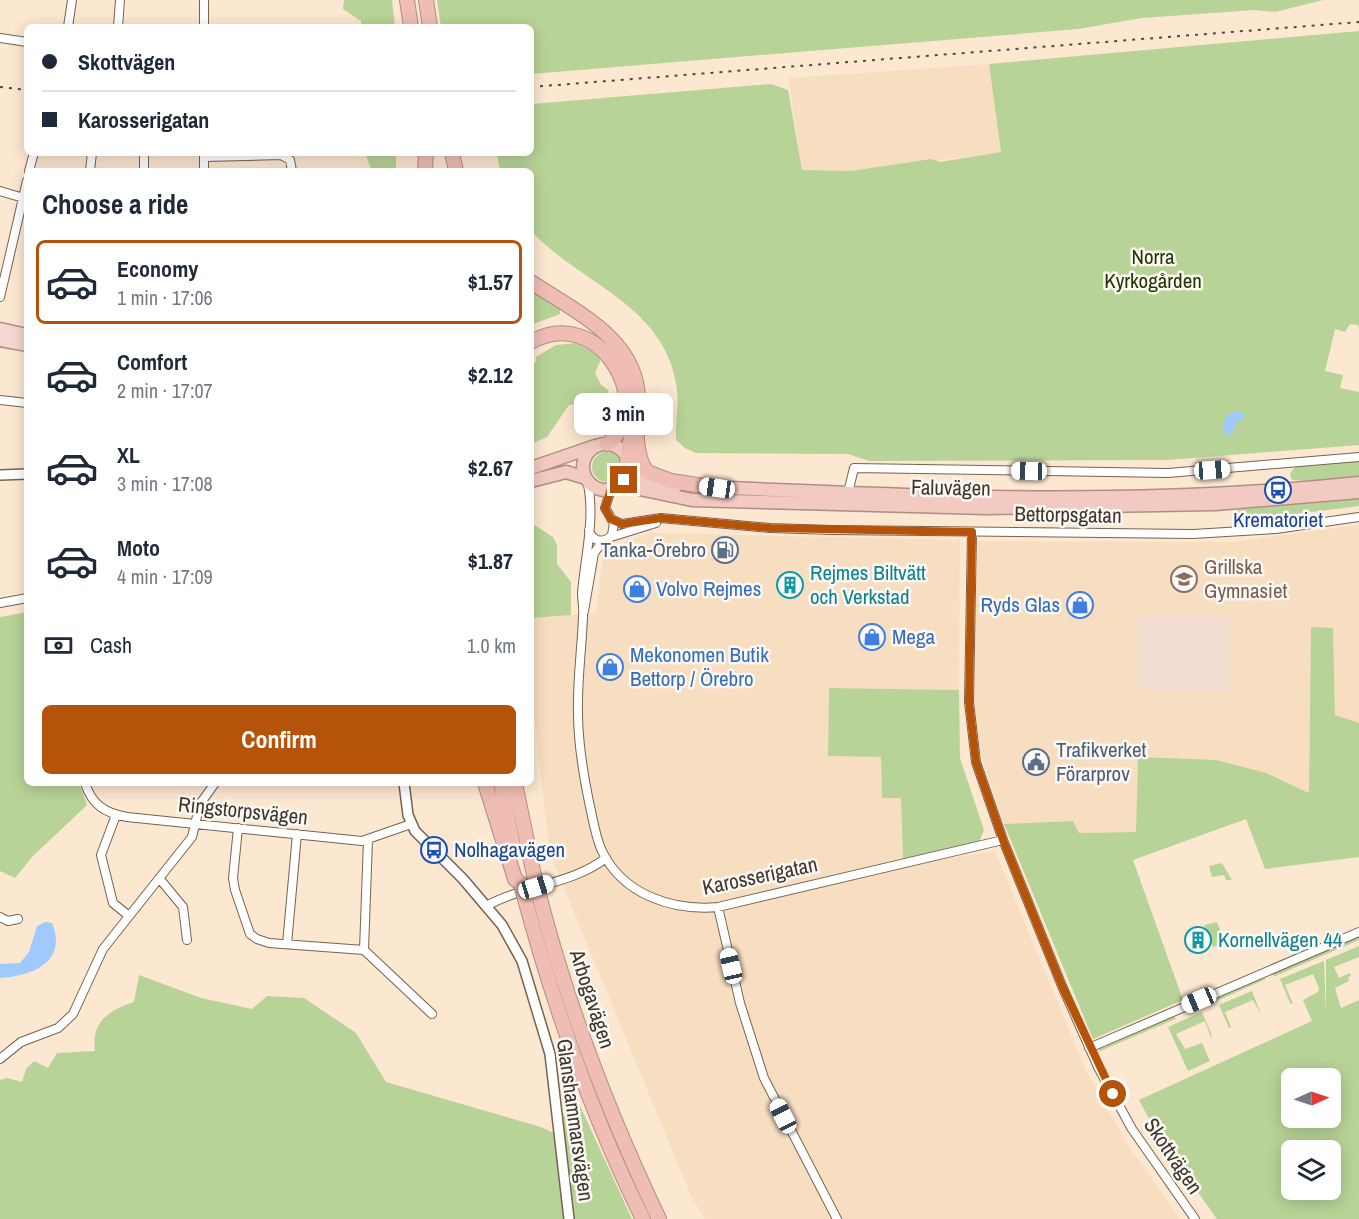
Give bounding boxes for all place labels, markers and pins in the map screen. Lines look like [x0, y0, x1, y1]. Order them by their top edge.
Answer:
bus stop icon: Krematoriet [1263, 475, 1293, 505]
place label: Krematoriet [1233, 505, 1323, 534]
place label: Tanka-Örebro [600, 535, 706, 564]
fuel station icon: Tanka-Örebro [710, 535, 740, 565]
place label: Grillska Gymnasiet [1204, 552, 1287, 605]
place label: Rejmes Biltvätt och Verkstad [810, 558, 926, 611]
school or university icon: Grillska Gymnasiet [1169, 564, 1199, 594]
building icon: Rejmes Biltvätt och Verkstad [775, 570, 805, 600]
shop icon: Volvo Rejmes [622, 574, 652, 604]
place label: Volvo Rejmes [656, 574, 761, 603]
place label: Ryds Glas [981, 590, 1060, 619]
shop icon: Ryds Glas [1065, 590, 1095, 620]
shop icon: Mega [857, 622, 887, 652]
place label: Mega [892, 622, 935, 651]
place label: Mekonomen Butik Bettorp / Örebro [630, 640, 769, 693]
shop icon: Mekonomen Butik Bettorp / Örebro [595, 652, 625, 682]
place label: Trafikverket Förarprov [1056, 735, 1146, 788]
public building icon: Trafikverket Förarprov [1021, 747, 1051, 777]
bus stop icon: Nolhagavägen [419, 835, 449, 865]
place label: Nolhagavägen [454, 835, 565, 864]
building icon: Kornellvägen 44 [1183, 925, 1213, 955]
place label: Kornellvägen 44 [1218, 925, 1343, 954]

